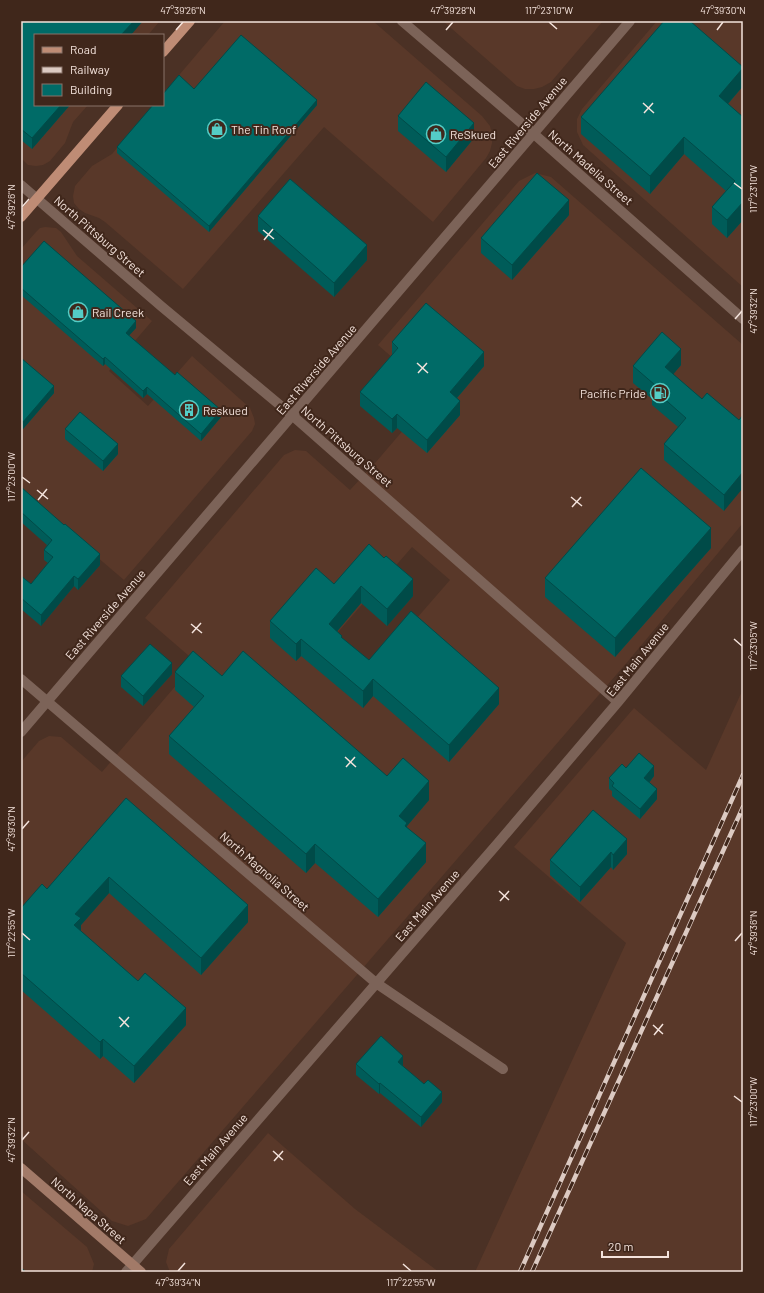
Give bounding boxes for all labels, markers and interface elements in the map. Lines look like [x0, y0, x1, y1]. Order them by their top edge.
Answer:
text: 47°39'26"N [160, 4, 206, 16]
text: 47°39'28"N [430, 4, 476, 16]
text: 117°23'10"W [525, 4, 573, 16]
text: 47°39'30"N [700, 4, 746, 16]
legend [34, 34, 164, 106]
text: Road [70, 42, 97, 56]
text: Railway [70, 62, 110, 76]
street label: East Riverside Avenue [485, 74, 569, 170]
text: Building [70, 82, 112, 96]
shop icon: The Tin Roof [206, 118, 228, 140]
place label: The Tin Roof [231, 122, 296, 136]
shop icon: ReSkued [425, 123, 447, 145]
place label: ReSkued [450, 127, 496, 141]
street label: North Madelia Street [546, 127, 636, 207]
text: 117°23'10"W [747, 165, 759, 213]
text: 47°39'26"N [5, 184, 17, 230]
street label: North Pittsburg Street [52, 193, 148, 279]
text: 47°39'32"N [747, 288, 759, 334]
shop icon: Rail Creek [67, 301, 89, 323]
place label: Rail Creek [92, 305, 144, 319]
street label: East Riverside Avenue [273, 321, 359, 417]
fuel station icon: Pacific Pride [649, 382, 671, 404]
place label: Pacific Pride [580, 386, 646, 400]
building icon: Reskued [178, 399, 200, 421]
place label: Reskued [203, 403, 248, 417]
street label: North Pittsburg Street [299, 403, 395, 489]
text: 117°23'00"W [5, 452, 17, 502]
street label: East Riverside Avenue [62, 566, 148, 662]
street label: East Main Avenue [603, 619, 671, 699]
text: 117°23'05"W [747, 621, 759, 671]
text: 47°39'30"N [5, 806, 17, 852]
street label: North Magnolia Street [218, 828, 312, 914]
street label: East Main Avenue [392, 866, 462, 944]
text: 117°22'55"W [5, 908, 17, 958]
text: 47°39'36"N [747, 910, 759, 956]
text: 117°23'00"W [747, 1077, 759, 1127]
street label: East Main Avenue [180, 1110, 250, 1188]
text: 47°39'32"N [5, 1117, 17, 1163]
street label: North Napa Street [49, 1174, 129, 1246]
scale bar [602, 1233, 668, 1259]
text: 20 m [608, 1239, 634, 1253]
text: 47°39'34"N [155, 1276, 201, 1288]
text: 117°22'55"W [386, 1276, 436, 1288]

